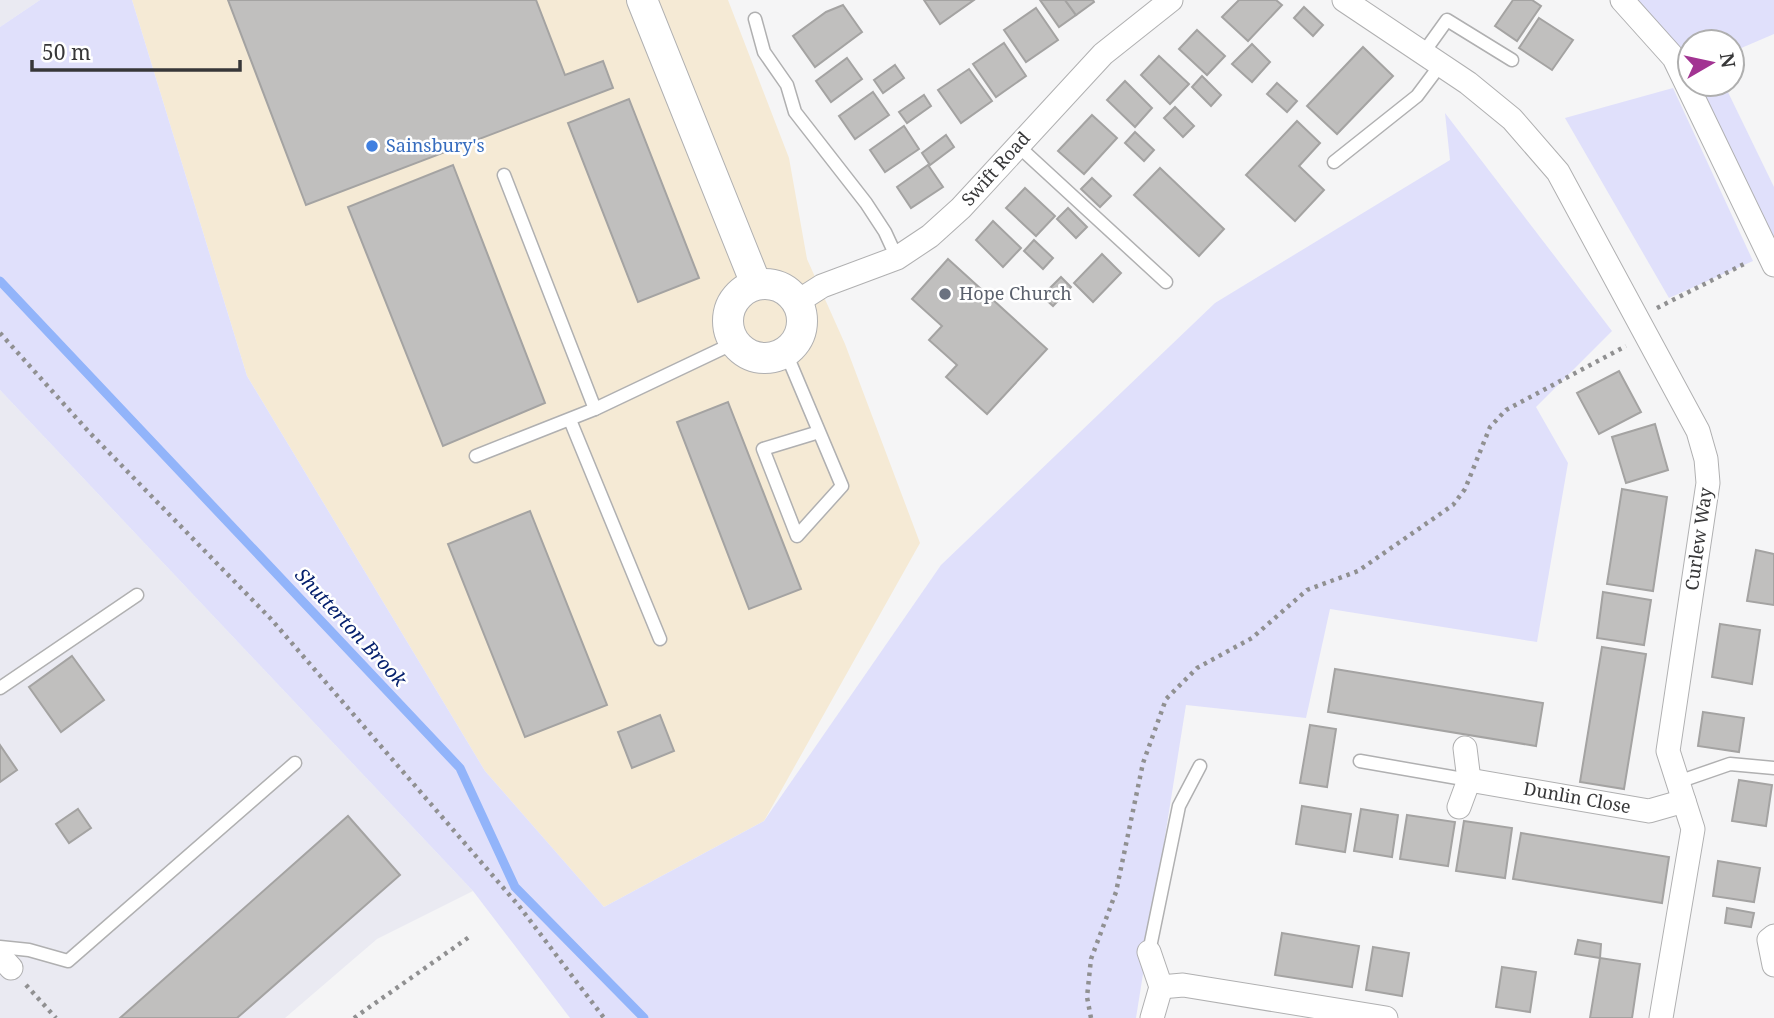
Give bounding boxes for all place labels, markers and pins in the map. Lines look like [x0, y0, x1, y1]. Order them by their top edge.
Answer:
place label: Sainsbury's [386, 133, 485, 157]
marker: Sainsbury's [364, 138, 380, 154]
place label: Hope Church [959, 281, 1072, 305]
marker: Hope Church [937, 286, 953, 302]

